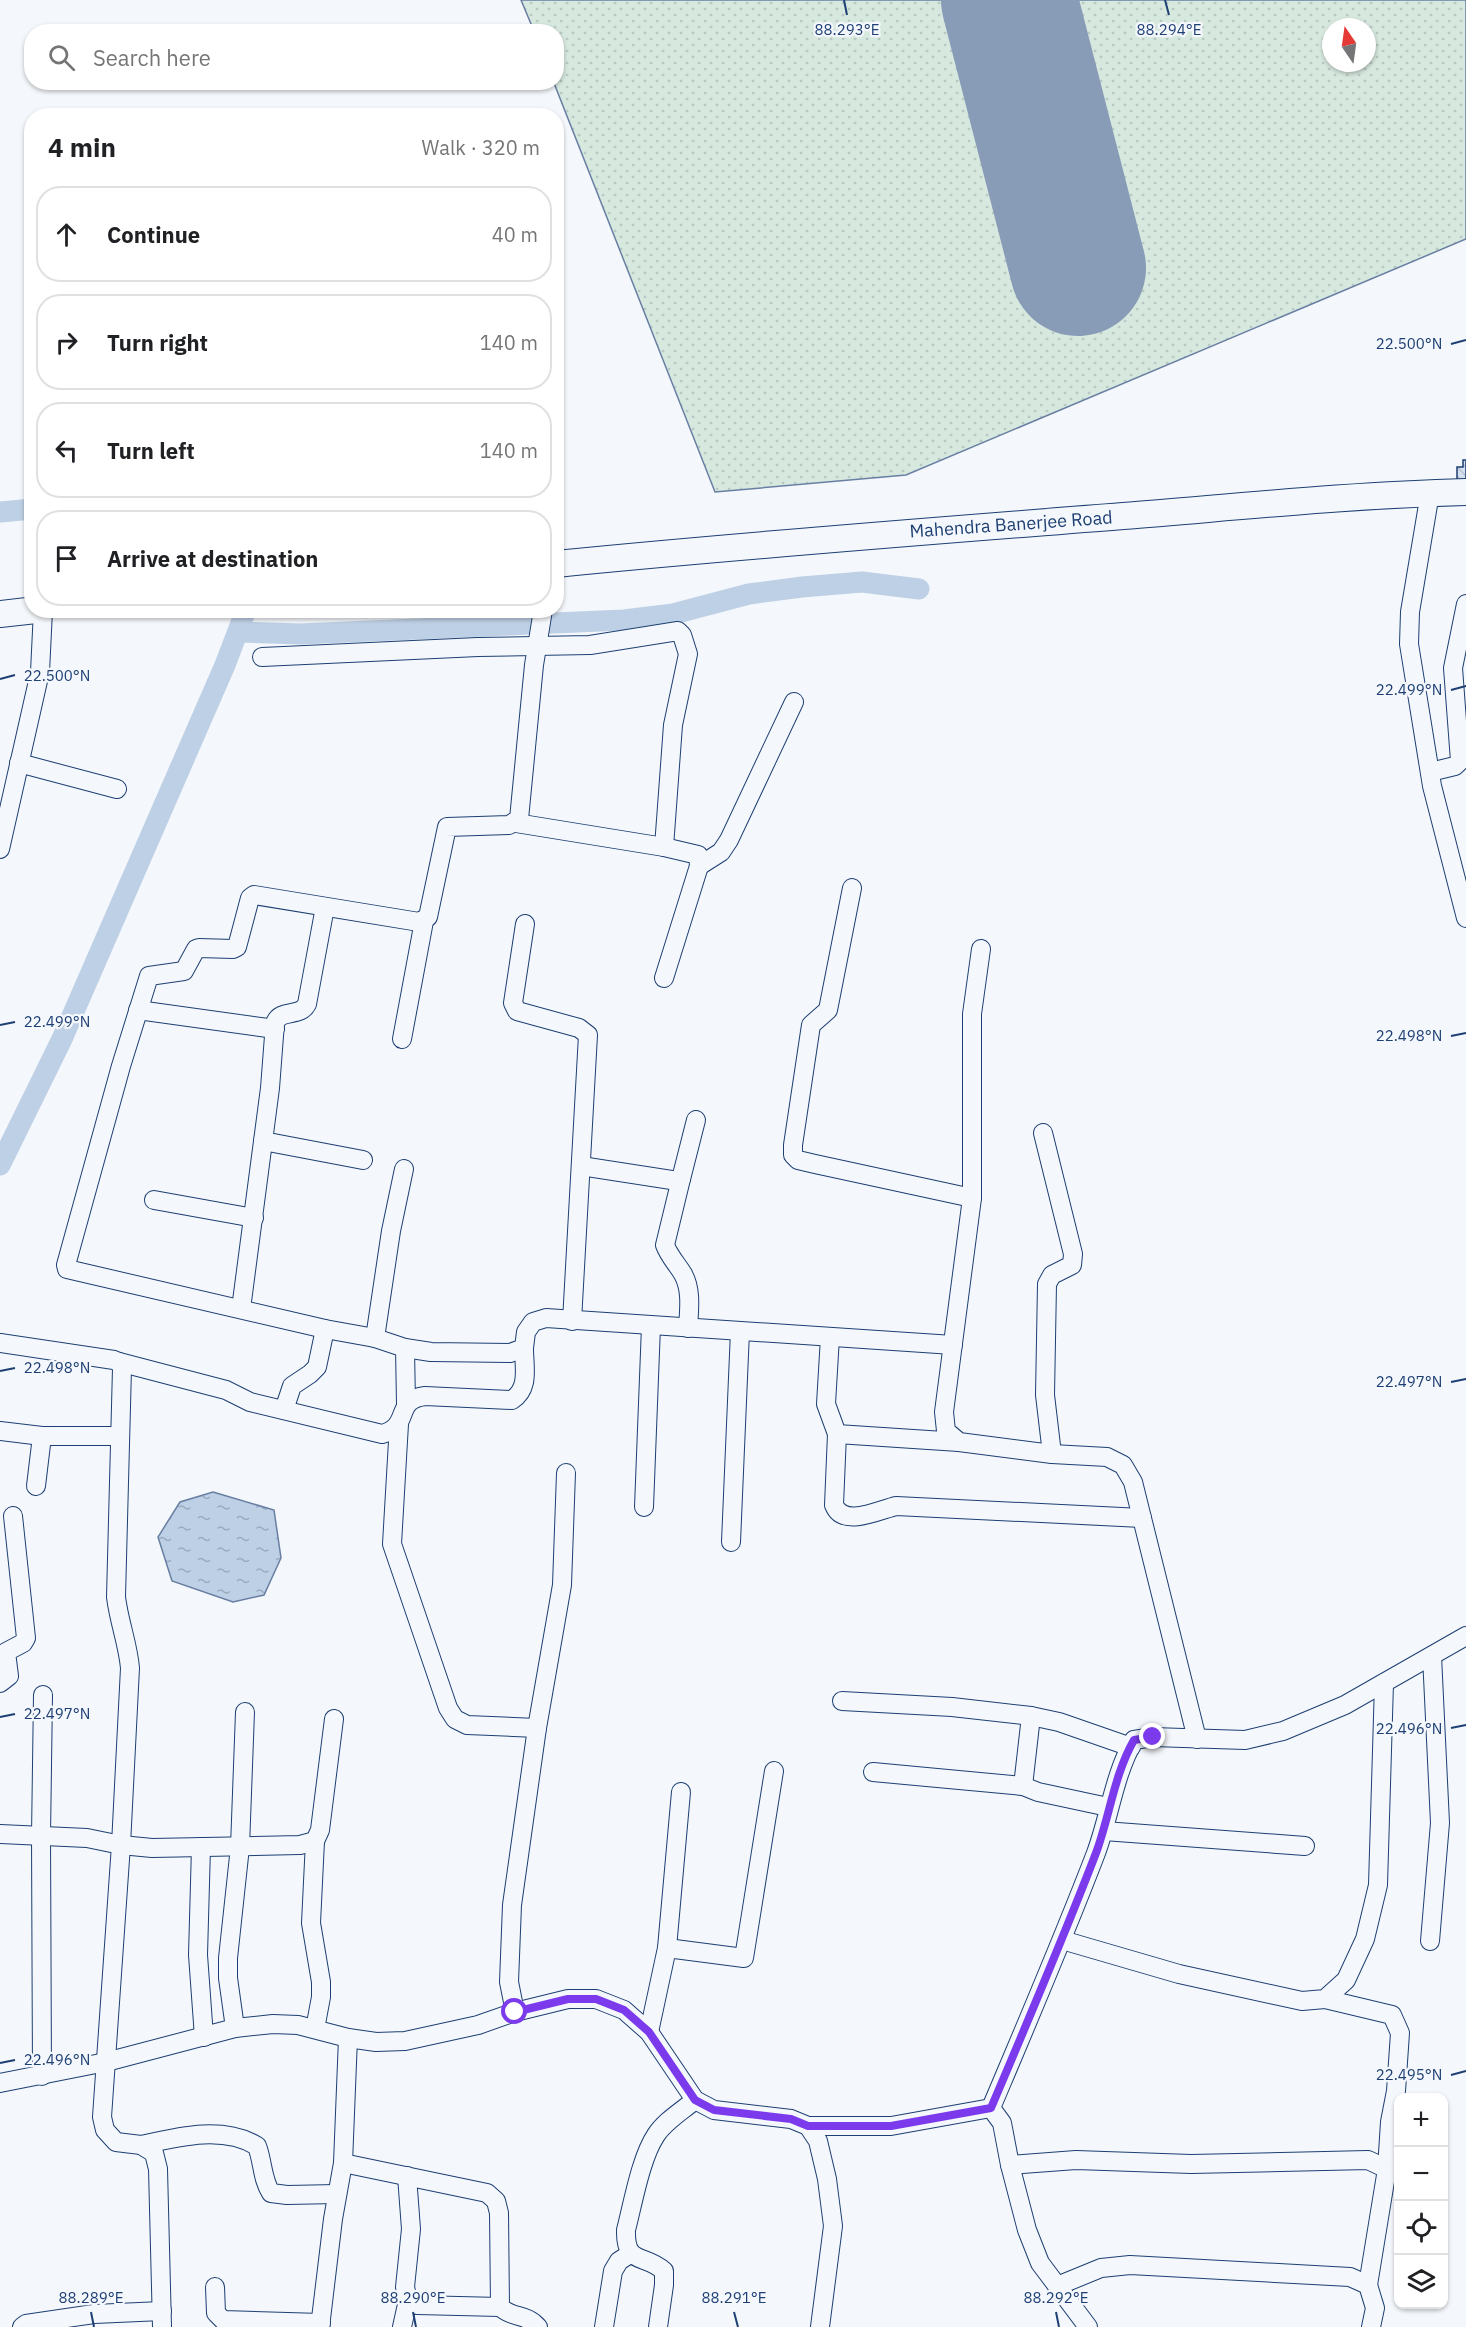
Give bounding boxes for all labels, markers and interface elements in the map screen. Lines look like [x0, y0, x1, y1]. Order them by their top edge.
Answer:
north arrow [1322, 18, 1376, 72]
text: 88.293°E [815, 20, 879, 39]
text: 88.294°E [1137, 20, 1201, 39]
search box [24, 24, 564, 90]
icon: search [45, 41, 78, 74]
text: Search here [93, 43, 211, 72]
text: 4 min [48, 130, 116, 164]
text: Walk · 320 m [422, 134, 540, 161]
icon: ahead [50, 218, 83, 251]
text: Continue [107, 220, 200, 249]
text: 40 m [492, 221, 538, 248]
icon: right [50, 326, 83, 359]
text: Turn right [107, 328, 208, 357]
text: 140 m [480, 329, 538, 356]
text: 22.500°N [1376, 334, 1442, 353]
icon: left [50, 434, 83, 467]
text: Turn left [107, 436, 195, 465]
text: 140 m [480, 437, 538, 464]
street label: Mahendra Banerjee Road [909, 505, 1113, 543]
icon: arrive [50, 542, 83, 575]
text: Arrive at destination [107, 544, 318, 573]
text: 22.500°N [24, 666, 90, 685]
text: 22.499°N [1376, 680, 1442, 699]
text: 22.499°N [24, 1012, 90, 1031]
text: 22.498°N [1376, 1026, 1442, 1045]
text: 22.498°N [24, 1358, 90, 1377]
text: 22.497°N [1376, 1372, 1442, 1391]
text: 22.497°N [24, 1704, 90, 1723]
text: 22.496°N [1376, 1719, 1442, 1738]
route end [1139, 1723, 1165, 1749]
route start [501, 1998, 527, 2024]
text: 22.496°N [24, 2050, 90, 2069]
text: 22.495°N [1376, 2065, 1442, 2084]
map controls [1394, 2093, 1448, 2309]
button: + [1394, 2093, 1448, 2147]
button: − [1394, 2147, 1448, 2201]
button: locate [1394, 2201, 1448, 2255]
button: layers [1394, 2255, 1448, 2309]
text: 88.289°E [59, 2288, 123, 2307]
text: 88.290°E [381, 2288, 445, 2307]
text: 88.291°E [702, 2288, 766, 2307]
text: 88.292°E [1024, 2288, 1088, 2307]

